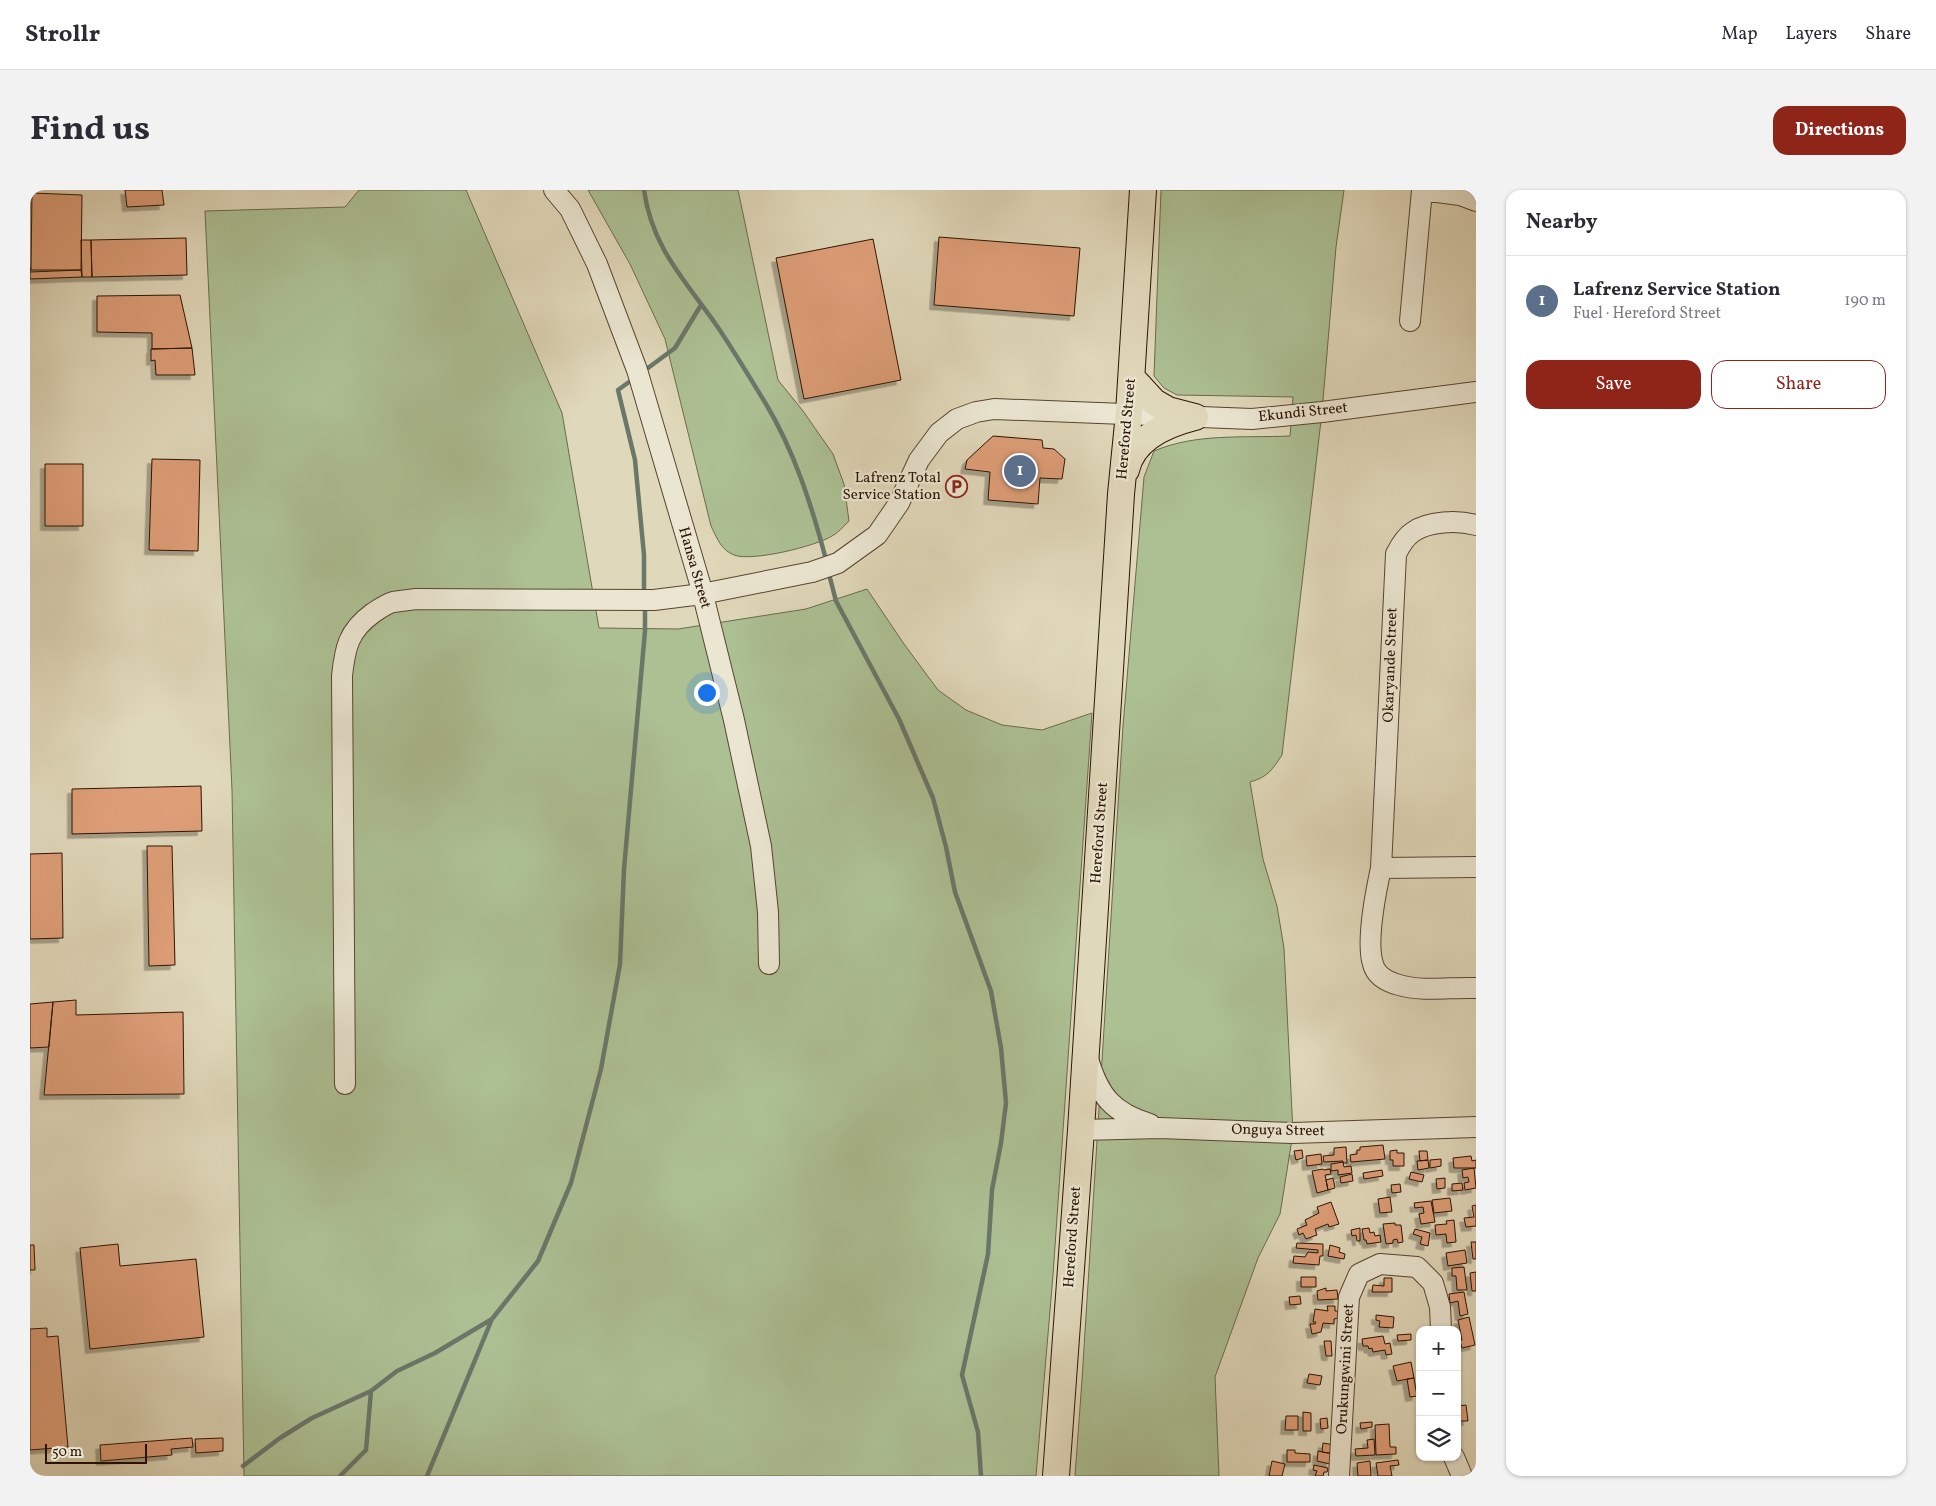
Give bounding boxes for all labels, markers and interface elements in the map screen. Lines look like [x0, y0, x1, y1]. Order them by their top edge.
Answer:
text: Strollr [25, 18, 100, 52]
text: Map [1721, 22, 1757, 47]
text: Layers [1785, 22, 1837, 47]
text: Share [1865, 22, 1911, 47]
text: Find us [30, 106, 150, 154]
button: Directions [1773, 106, 1906, 155]
text: Nearby [1526, 208, 1597, 237]
text: Lafrenz Service Station [1573, 277, 1780, 303]
text: 1 [1539, 290, 1545, 312]
text: 190 m [1844, 290, 1886, 312]
text: Fuel · Hereford Street [1573, 303, 1721, 325]
button: Save [1526, 360, 1701, 409]
button: Share [1711, 360, 1886, 409]
street label: Hereford Street [1112, 377, 1142, 481]
street label: Ekundi Street [1257, 398, 1349, 428]
pin: 1 [1004, 452, 1036, 490]
place label: Lafrenz Total Service Station [843, 468, 941, 506]
parking icon: Lafrenz Total Service Station [945, 475, 969, 499]
street label: Hansa Street [672, 525, 716, 611]
street label: Okaryande Street [1378, 607, 1404, 723]
your location [694, 680, 720, 706]
street label: Hereford Street [1086, 781, 1114, 885]
street label: Onguya Street [1231, 1120, 1325, 1142]
street label: Hereford Street [1059, 1185, 1087, 1289]
street label: Orukungwini Street [1332, 1303, 1360, 1435]
map controls [1416, 1326, 1461, 1461]
button: + [1416, 1326, 1461, 1371]
button: − [1416, 1371, 1461, 1416]
button: layers [1416, 1416, 1461, 1461]
scale bar [45, 1441, 148, 1464]
text: 50 m [52, 1443, 82, 1462]

